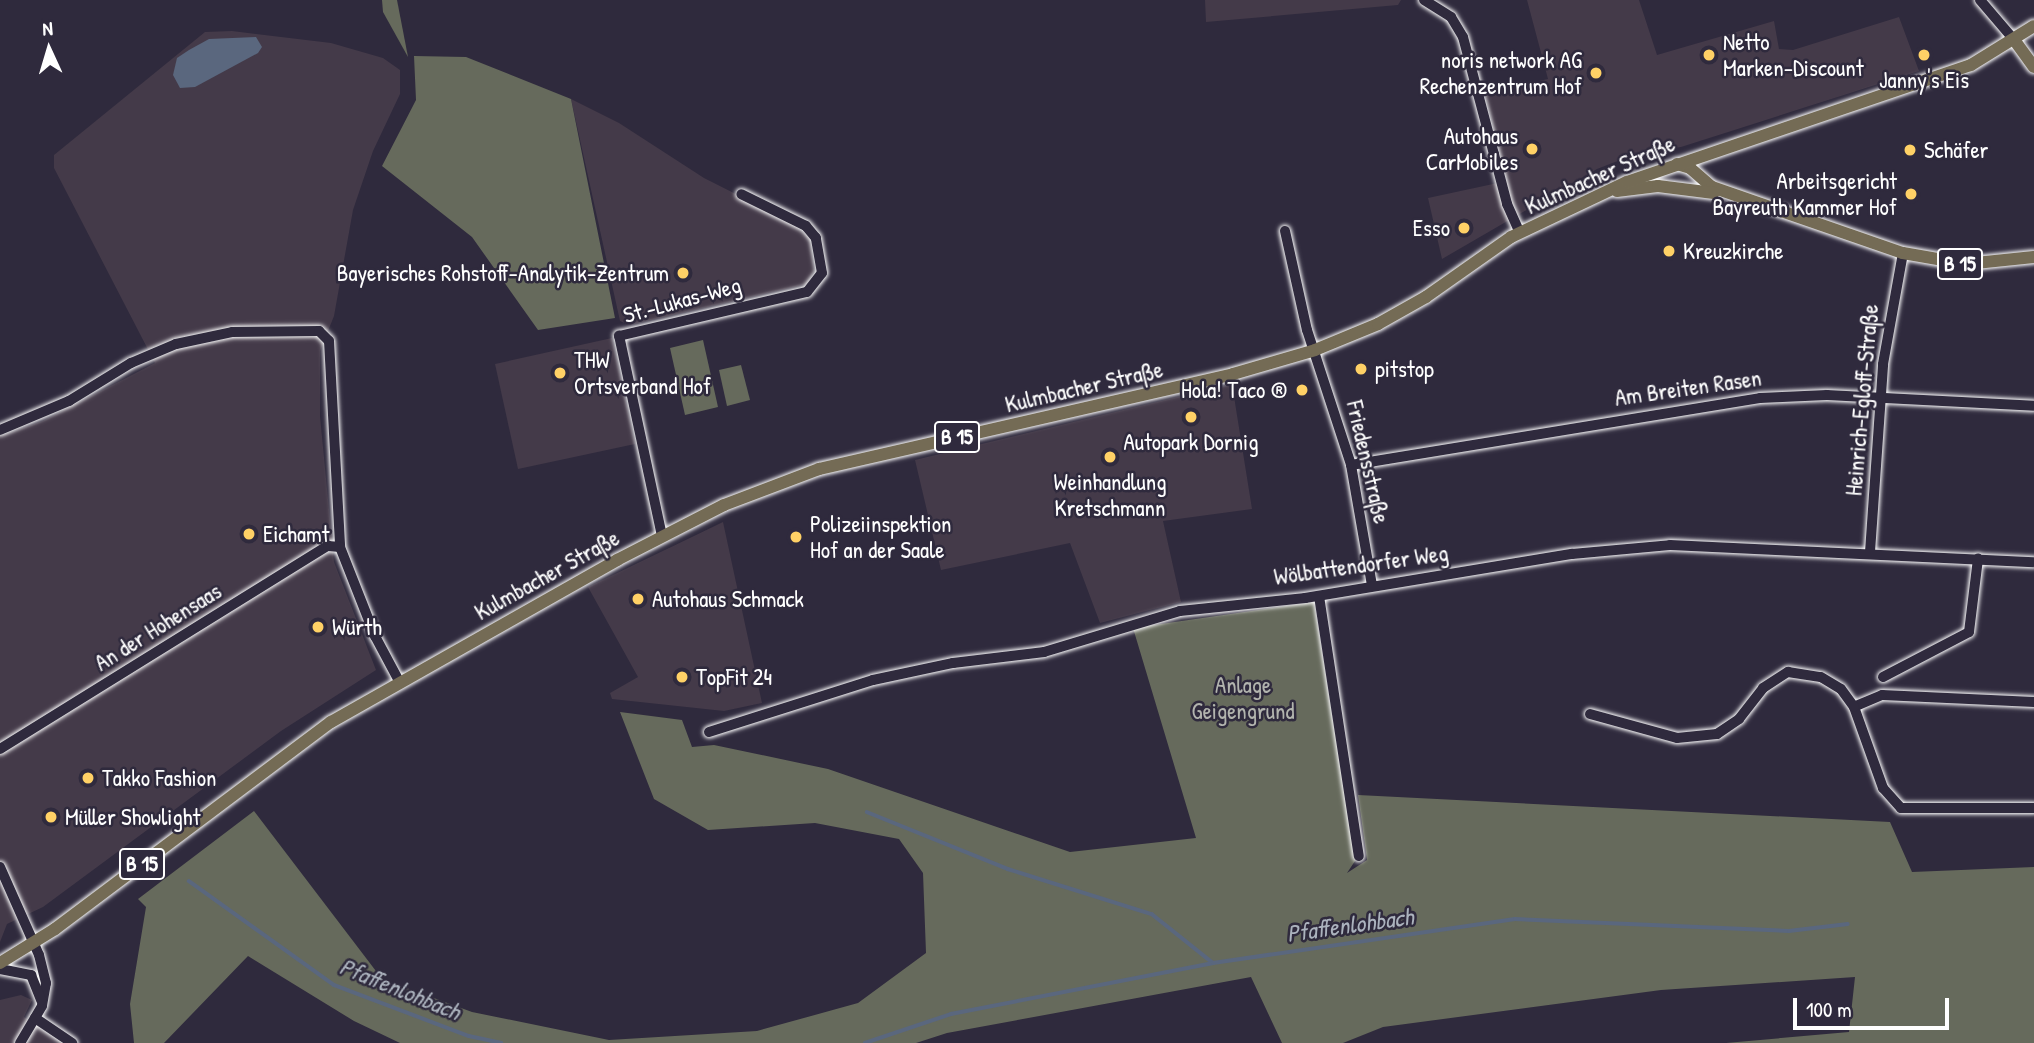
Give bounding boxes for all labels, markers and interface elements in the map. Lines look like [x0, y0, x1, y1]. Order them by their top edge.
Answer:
north arrow [14, 14, 84, 84]
text: N [42, 15, 53, 41]
place label: Netto Marken-Discount [1723, 28, 1864, 82]
place label: noris network AG Rechenzentrum Hof [1420, 46, 1582, 100]
marker: Netto Marken-Discount [1701, 47, 1717, 63]
marker: Janny's Eis [1916, 47, 1932, 63]
marker: noris network AG Rechenzentrum Hof [1588, 65, 1604, 81]
place label: Janny's Eis [1879, 66, 1969, 94]
place label: Autohaus CarMobiles [1426, 122, 1518, 176]
street label: Kulmbacher Straße [1521, 130, 1679, 220]
place label: Schäfer [1924, 136, 1988, 164]
marker: Autohaus CarMobiles [1524, 141, 1540, 157]
marker: Schäfer [1902, 142, 1918, 158]
place label: Arbeitsgericht Bayreuth Kammer Hof [1713, 167, 1897, 221]
marker: Arbeitsgericht Bayreuth Kammer Hof [1903, 186, 1919, 202]
place label: Esso [1413, 214, 1450, 242]
marker: Esso [1456, 220, 1472, 236]
place label: Kreuzkirche [1683, 237, 1783, 265]
marker: Kreuzkirche [1661, 243, 1677, 259]
road number: B 15 [1936, 246, 1984, 282]
place label: Bayerisches Rohstoff-Analytik-Zentrum [337, 259, 669, 287]
marker: Bayerisches Rohstoff-Analytik-Zentrum [675, 265, 691, 281]
street label: St.-Lukas-Weg [620, 271, 744, 329]
street label: Heinrich-Egloff-Straße [1840, 303, 1884, 497]
place label: THW Ortsverband Hof [574, 346, 711, 400]
street label: Kulmbacher Straße [1002, 355, 1166, 419]
place label: pitstop [1375, 355, 1434, 383]
marker: pitstop [1353, 361, 1369, 377]
street label: Am Breiten Rasen [1613, 364, 1763, 412]
marker: THW Ortsverband Hof [552, 365, 568, 381]
place label: Hola! Taco ® [1181, 376, 1288, 404]
marker: Hola! Taco ® [1294, 382, 1310, 398]
street label: Friedensstraße [1340, 398, 1396, 526]
marker: Autopark Dornig [1183, 409, 1199, 425]
road number: B 15 [932, 420, 982, 454]
place label: Autopark Dornig [1124, 428, 1258, 456]
marker: Weinhandlung Kretschmann [1102, 449, 1118, 465]
place label: Weinhandlung Kretschmann [1054, 468, 1166, 522]
place label: Polizeiinspektion Hof an der Saale [810, 510, 951, 564]
place label: Eichamt [263, 520, 329, 548]
street label: Kulmbacher Straße [470, 524, 624, 626]
marker: Eichamt [241, 526, 257, 542]
marker: Polizeiinspektion Hof an der Saale [788, 529, 804, 545]
street label: Wölbattendorfer Weg [1272, 539, 1450, 591]
street label: An der Hohensaas [90, 577, 226, 677]
place label: Autohaus Schmack [652, 585, 804, 613]
marker: Autohaus Schmack [630, 591, 646, 607]
place label: Würth [332, 613, 382, 641]
marker: Würth [310, 619, 326, 635]
place label: TopFit 24 [696, 663, 772, 691]
marker: TopFit 24 [674, 669, 690, 685]
park label: Anlage Geigengrund [1192, 671, 1294, 725]
place label: Takko Fashion [102, 764, 216, 792]
marker: Takko Fashion [80, 770, 96, 786]
place label: Müller Showlight [65, 803, 200, 831]
marker: Müller Showlight [43, 809, 59, 825]
road number: B 15 [118, 846, 166, 882]
water label: Pfaffenlohbach [1285, 902, 1415, 948]
water label: Pfaffenlohbach [336, 952, 464, 1026]
scale bar [1796, 984, 1952, 1028]
text: 100 m [1806, 995, 1852, 1024]

